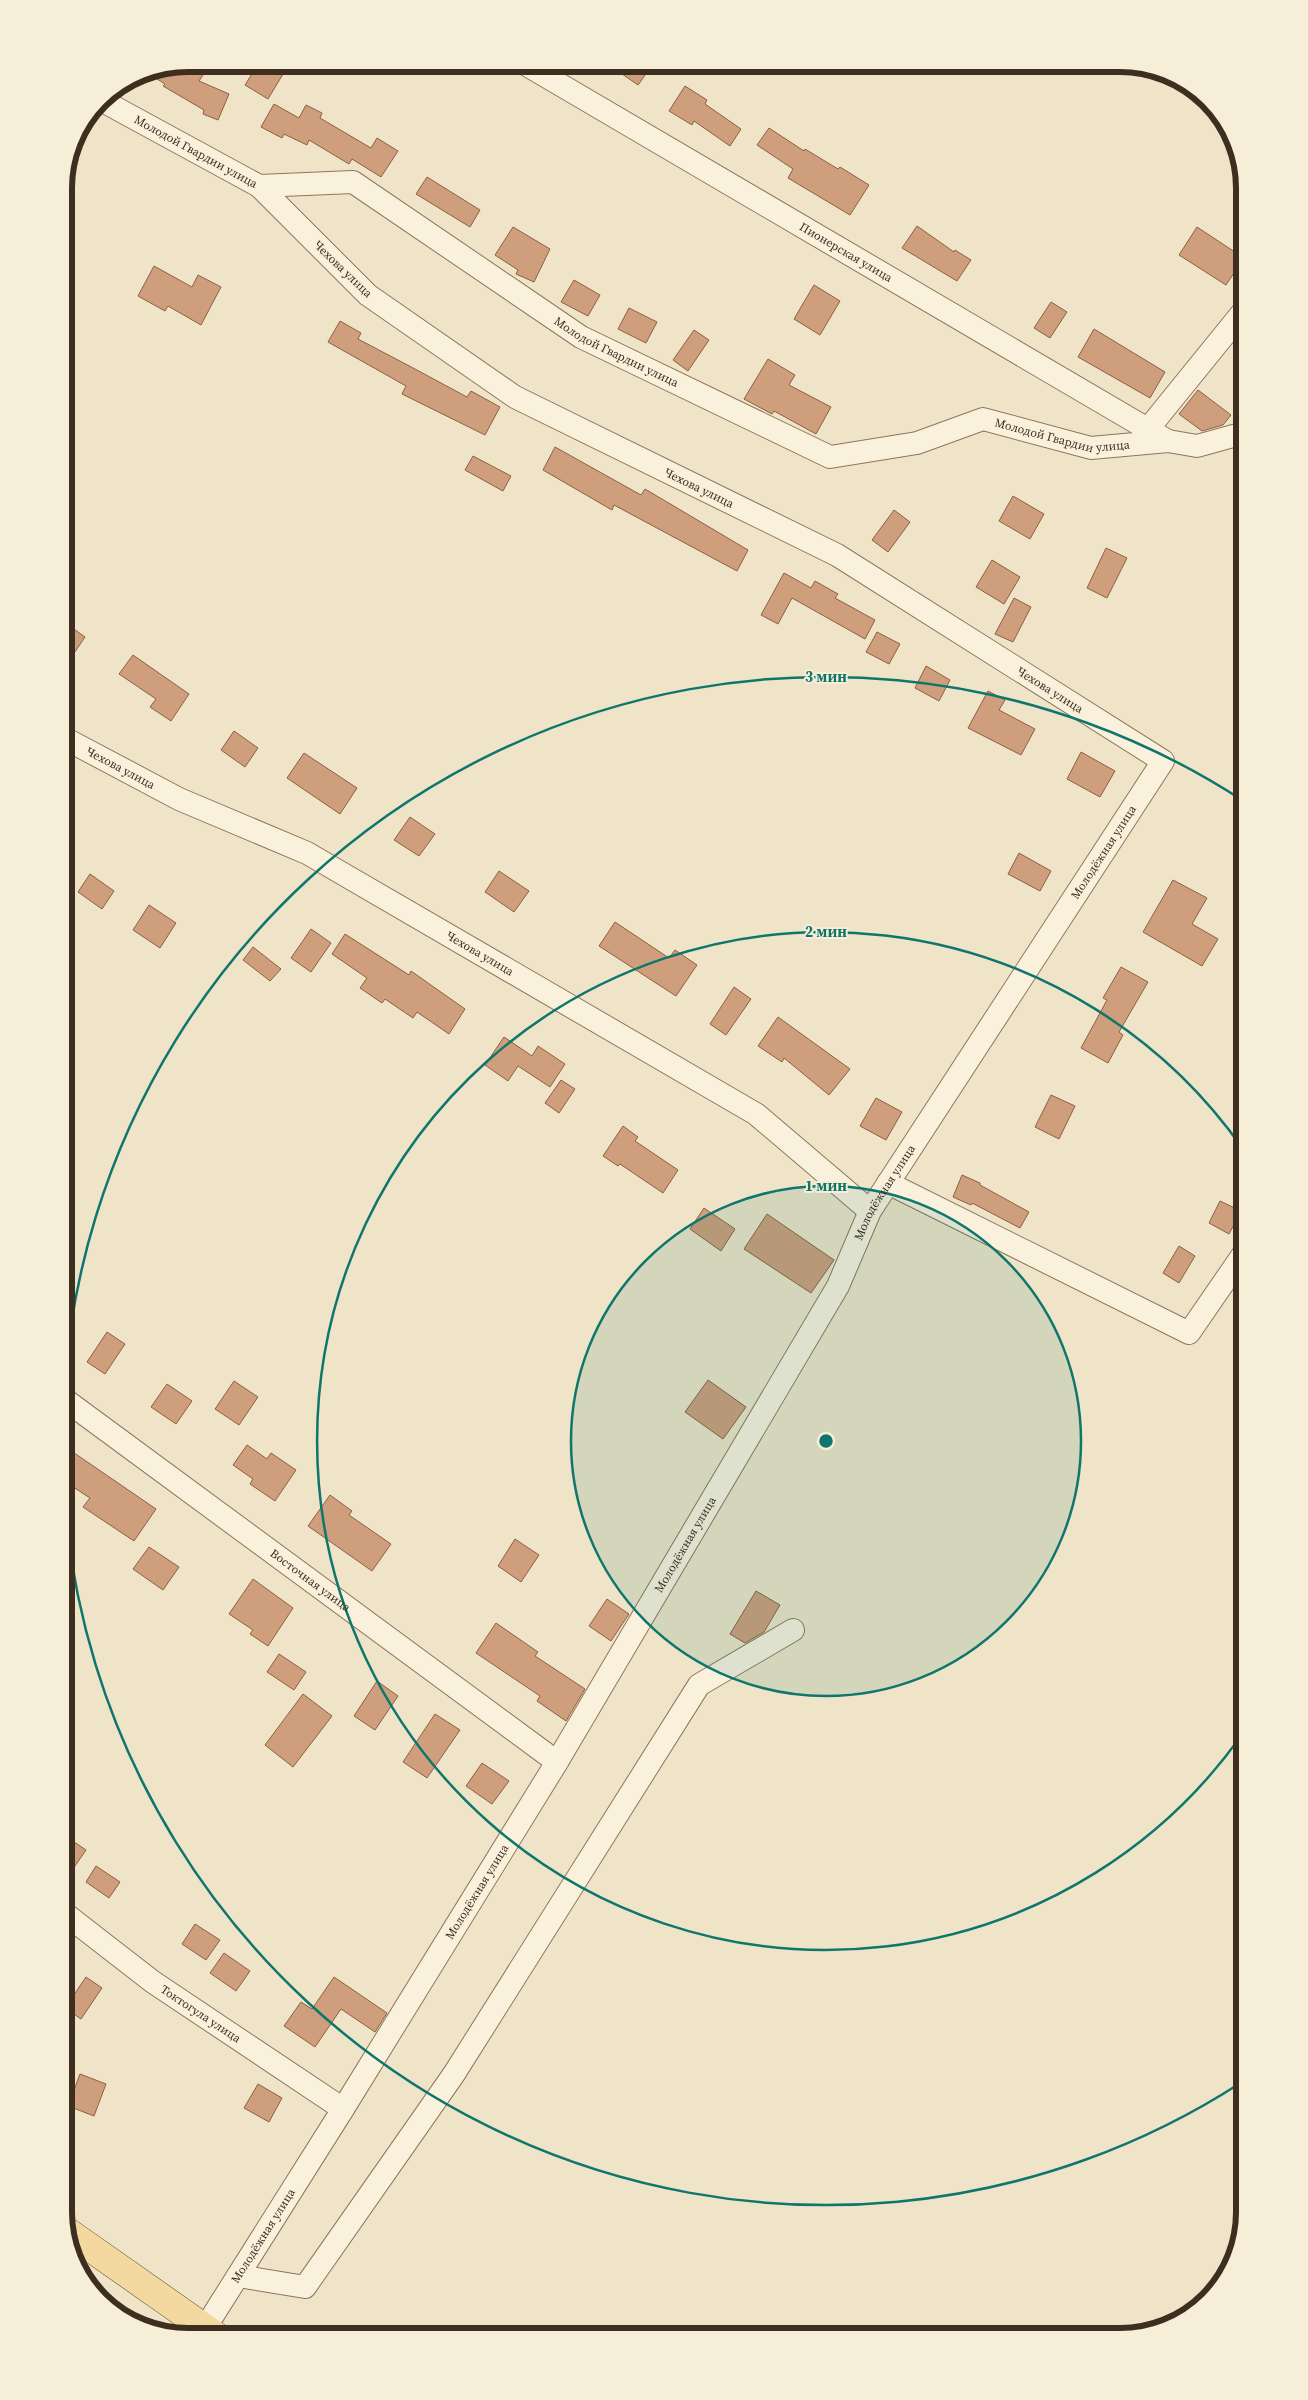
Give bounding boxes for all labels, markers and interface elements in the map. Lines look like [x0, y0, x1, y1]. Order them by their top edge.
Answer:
street label: Молодой Гвардии улица [131, 112, 261, 192]
street label: Пионерская улица [796, 219, 896, 286]
street label: Чехова улица [310, 237, 376, 302]
street label: Молодой Гвардии улица [551, 313, 682, 391]
street label: Молодой Гвардии улица [993, 415, 1131, 456]
street label: Чехова улица [661, 464, 737, 512]
street label: Чехова улица [1014, 663, 1087, 717]
text: 3 мин [805, 666, 847, 687]
street label: Чехова улица [83, 743, 159, 793]
street label: Молодёжная улица [1067, 801, 1141, 902]
text: 2 мин [805, 921, 847, 942]
street label: Чехова улица [443, 927, 517, 980]
street label: Молодёжная улица [850, 1141, 920, 1243]
text: 1 мин [805, 1175, 847, 1196]
centre of rings [817, 1432, 835, 1450]
street label: Молодёжная улица [651, 1493, 720, 1596]
street label: Восточная улица [267, 1545, 355, 1616]
street label: Молодёжная улица [442, 1841, 513, 1942]
street label: Токтогула улица [158, 1981, 245, 2047]
street label: Молодёжная улица [227, 2185, 299, 2286]

